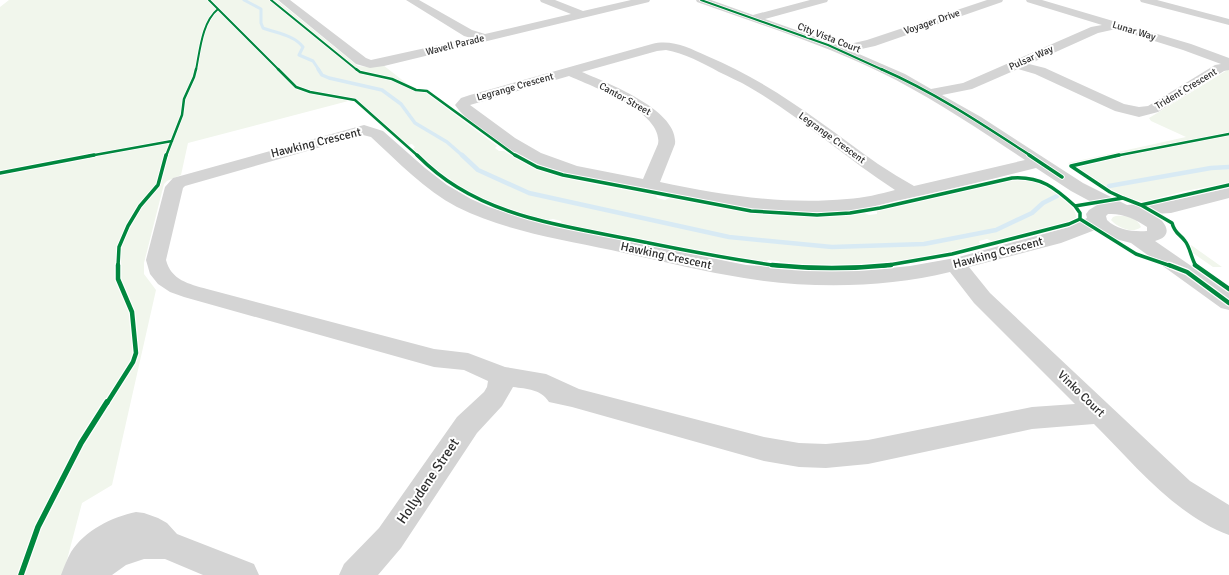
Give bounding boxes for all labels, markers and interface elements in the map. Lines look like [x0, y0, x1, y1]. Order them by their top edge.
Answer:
street label: Voyager Drive [902, 7, 962, 37]
street label: Lunar Way [1111, 19, 1157, 43]
street label: City Vista Court [796, 20, 863, 56]
street label: Wavell Parade [424, 32, 486, 58]
street label: Pulsar Way [1007, 43, 1055, 73]
street label: Trident Crescent [1153, 66, 1220, 112]
street label: Legrange Crescent [475, 70, 555, 104]
street label: Cantor Street [597, 80, 653, 118]
street label: Legrange Crescent [796, 110, 868, 166]
street label: Hawking Crescent [269, 125, 363, 161]
street label: Hawking Crescent [951, 234, 1045, 272]
street label: Hawking Crescent [619, 239, 713, 273]
street label: Vinko Court [1054, 368, 1108, 420]
street label: Hollydene Street [393, 435, 463, 527]

